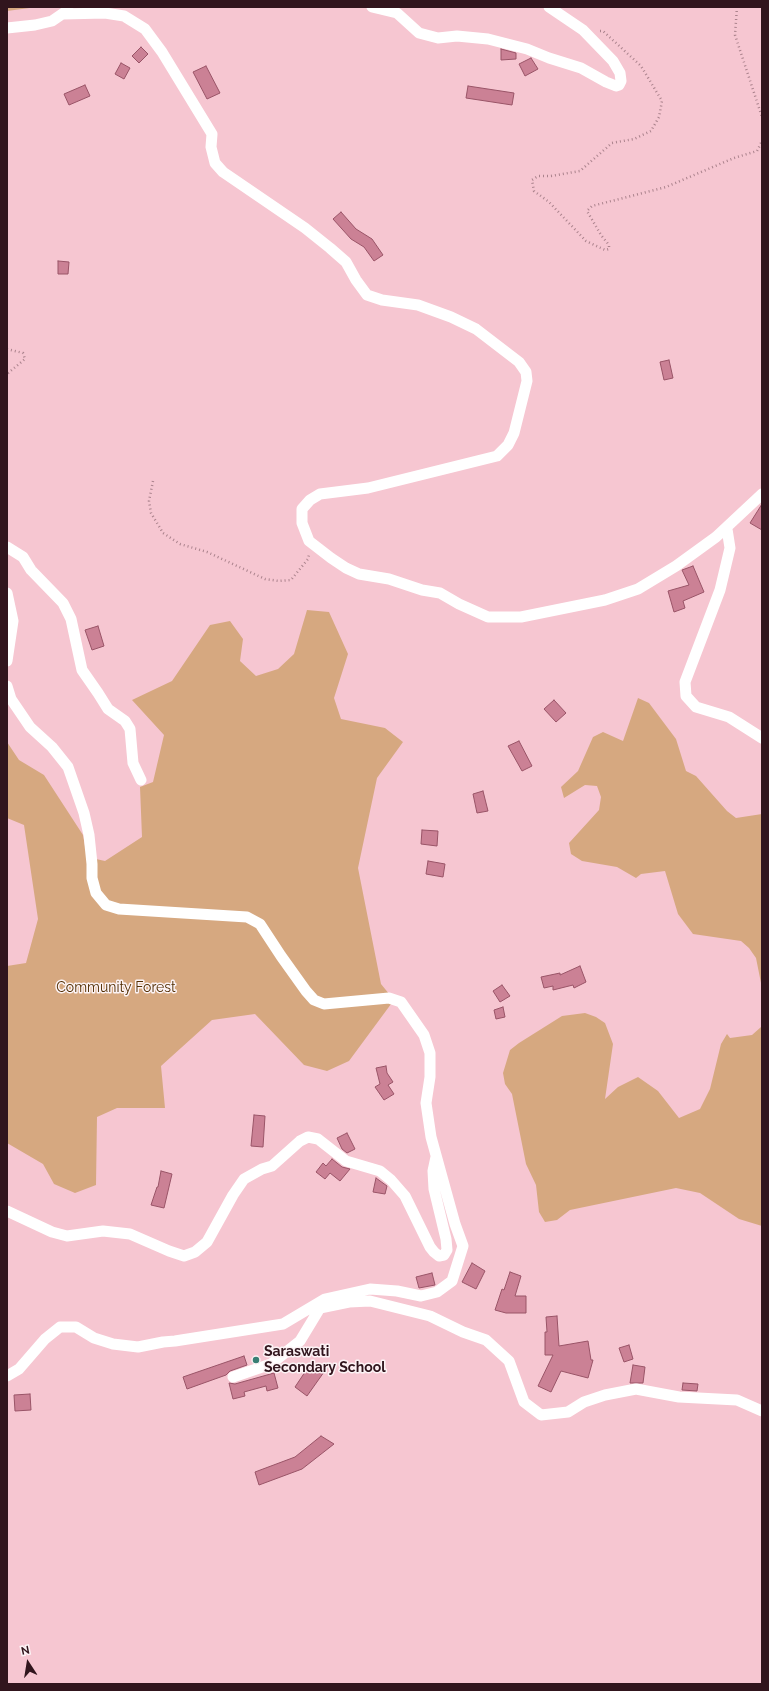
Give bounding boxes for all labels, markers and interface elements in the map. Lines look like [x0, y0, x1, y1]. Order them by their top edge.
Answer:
park label: Community Forest [56, 980, 176, 996]
place label: Saraswati Secondary School [264, 1344, 386, 1376]
marker: Saraswati Secondary School [251, 1355, 261, 1365]
north arrow [8, 1643, 48, 1683]
text: N [20, 1644, 31, 1658]

